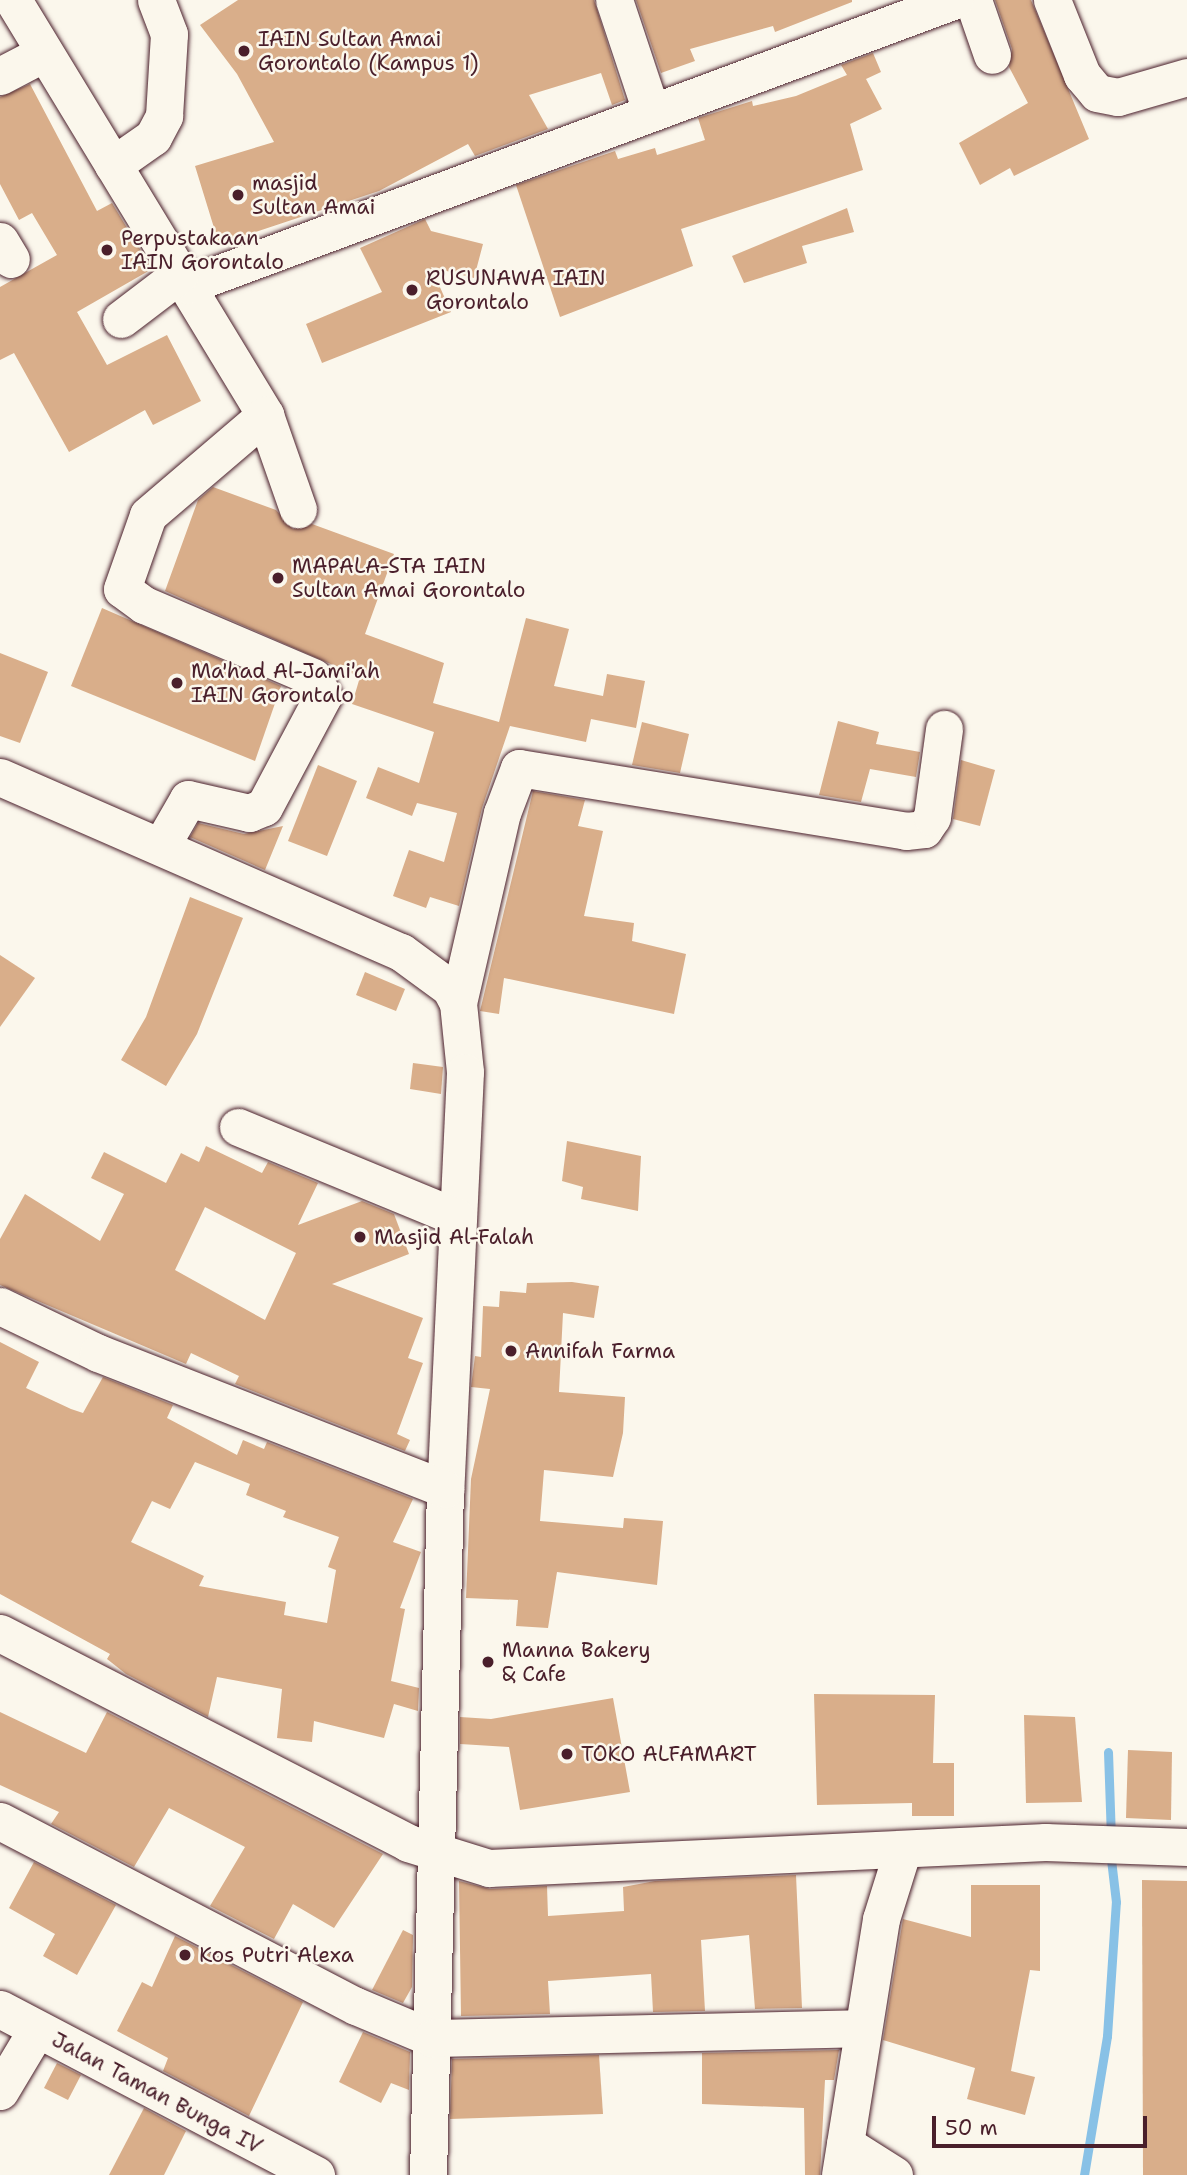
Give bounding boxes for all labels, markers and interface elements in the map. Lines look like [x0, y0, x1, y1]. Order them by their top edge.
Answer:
place label: IAIN Sultan Amai Gorontalo (Kampus 1) [258, 26, 479, 76]
marker: IAIN Sultan Amai Gorontalo (Kampus 1) [236, 43, 252, 59]
place label: masjid Sultan Amai [252, 170, 375, 220]
marker: masjid Sultan Amai [230, 187, 246, 203]
place label: Perpustakaan IAIN Gorontalo [121, 225, 284, 275]
marker: Perpustakaan IAIN Gorontalo [99, 242, 115, 258]
place label: RUSUNAWA IAIN Gorontalo [426, 265, 605, 315]
marker: RUSUNAWA IAIN Gorontalo [404, 282, 420, 298]
place label: MAPALA-STA IAIN Sultan Amai Gorontalo [292, 553, 525, 603]
marker: MAPALA-STA IAIN Sultan Amai Gorontalo [270, 570, 286, 586]
place label: Ma'had Al-Jami'ah IAIN Gorontalo [191, 658, 380, 708]
marker: Ma'had Al-Jami'ah IAIN Gorontalo [169, 675, 185, 691]
place label: Masjid Al-Falah [374, 1224, 534, 1250]
marker: Masjid Al-Falah [352, 1229, 368, 1245]
place label: Annifah Farma [525, 1338, 675, 1364]
marker: Annifah Farma [503, 1343, 519, 1359]
place label: Manna Bakery & Cafe [502, 1637, 650, 1687]
marker: Manna Bakery & Cafe [480, 1654, 496, 1670]
place label: TOKO ALFAMART [581, 1741, 757, 1767]
marker: TOKO ALFAMART [559, 1746, 575, 1762]
place label: Kos Putri Alexa [199, 1942, 354, 1968]
marker: Kos Putri Alexa [177, 1947, 193, 1963]
street label: Jalan Taman Bunga IV [47, 2027, 267, 2159]
scale bar [935, 2102, 1150, 2146]
text: 50 m [945, 2114, 998, 2142]

